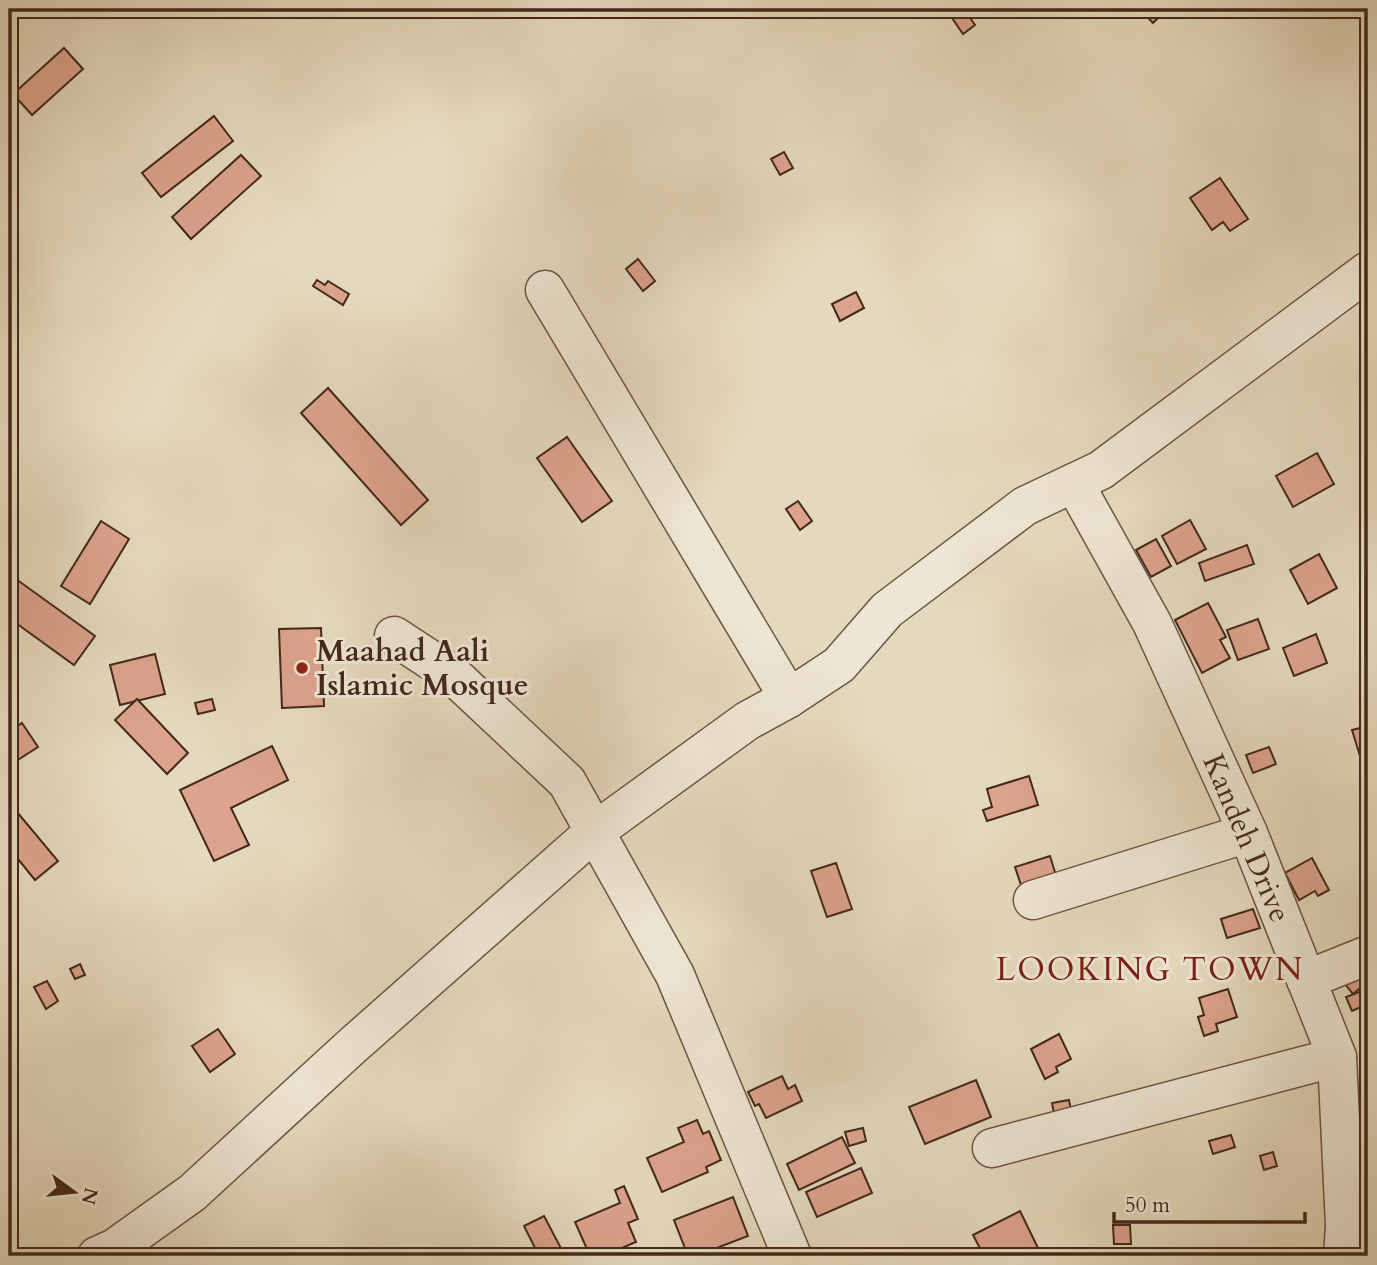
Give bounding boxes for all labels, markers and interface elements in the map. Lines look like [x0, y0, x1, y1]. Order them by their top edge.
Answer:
place label: Maahad Aali Islamic Mosque [316, 631, 529, 706]
marker: Maahad Aali Islamic Mosque [294, 660, 310, 676]
street label: Kandeh Drive [1193, 748, 1300, 929]
district label: LOOKING TOWN [996, 948, 1304, 992]
north arrow [38, 1156, 108, 1226]
scale bar [1114, 1181, 1305, 1225]
text: N [75, 1185, 104, 1208]
text: 50 m [1125, 1191, 1170, 1220]

